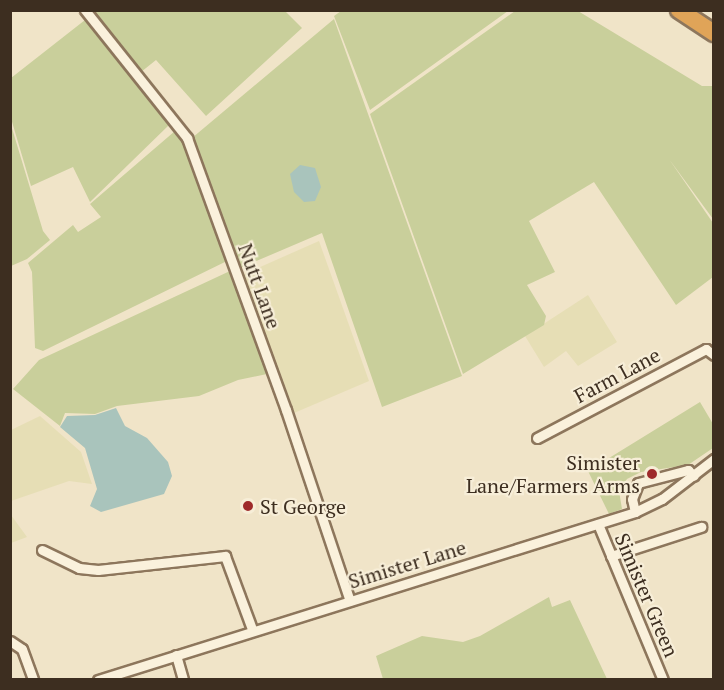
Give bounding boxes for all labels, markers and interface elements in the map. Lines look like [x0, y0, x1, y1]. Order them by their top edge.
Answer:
street label: Nutt Lane [234, 240, 286, 332]
street label: Farm Lane [570, 342, 664, 408]
place label: Simister Lane/Farmers Arms [466, 450, 640, 497]
marker: Simister Lane/Farmers Arms [645, 467, 659, 481]
place label: St George [260, 494, 346, 518]
marker: St George [241, 499, 255, 513]
street label: Simister Green [610, 529, 684, 661]
street label: Simister Lane [345, 535, 469, 593]

